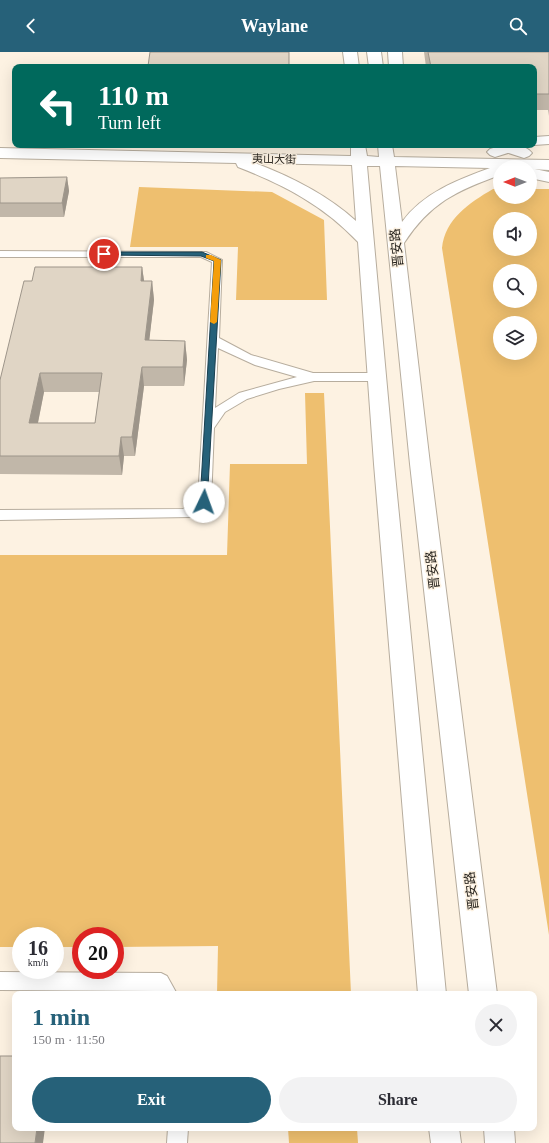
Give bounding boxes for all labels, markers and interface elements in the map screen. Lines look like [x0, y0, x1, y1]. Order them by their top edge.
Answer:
icon: back [20, 15, 42, 37]
icon: search [507, 15, 529, 37]
text: Waylane [241, 16, 308, 36]
icon: left [32, 80, 84, 132]
text: 110 m [98, 80, 169, 111]
text: Turn left [98, 113, 161, 133]
street label: 夷山大街 [252, 153, 296, 165]
north arrow [493, 160, 537, 204]
map controls [493, 160, 537, 360]
button: sound [493, 212, 537, 256]
street label: 晋安路 [387, 228, 406, 268]
pin [87, 237, 121, 271]
icon: arrive [93, 243, 115, 265]
button: search [493, 264, 537, 308]
button: layers [493, 316, 537, 360]
position arrow [183, 481, 225, 523]
street label: 晋安路 [423, 550, 442, 590]
street label: 晋安路 [462, 871, 481, 911]
speed limit sign: 20 [72, 927, 124, 979]
text: 16 [28, 937, 48, 959]
text: km/h [28, 957, 48, 968]
text: 1 min [32, 1004, 90, 1030]
button: close [475, 1004, 517, 1046]
text: 150 m · 11:50 [32, 1032, 105, 1047]
button: Exit [32, 1077, 271, 1123]
button: Share [279, 1077, 517, 1123]

